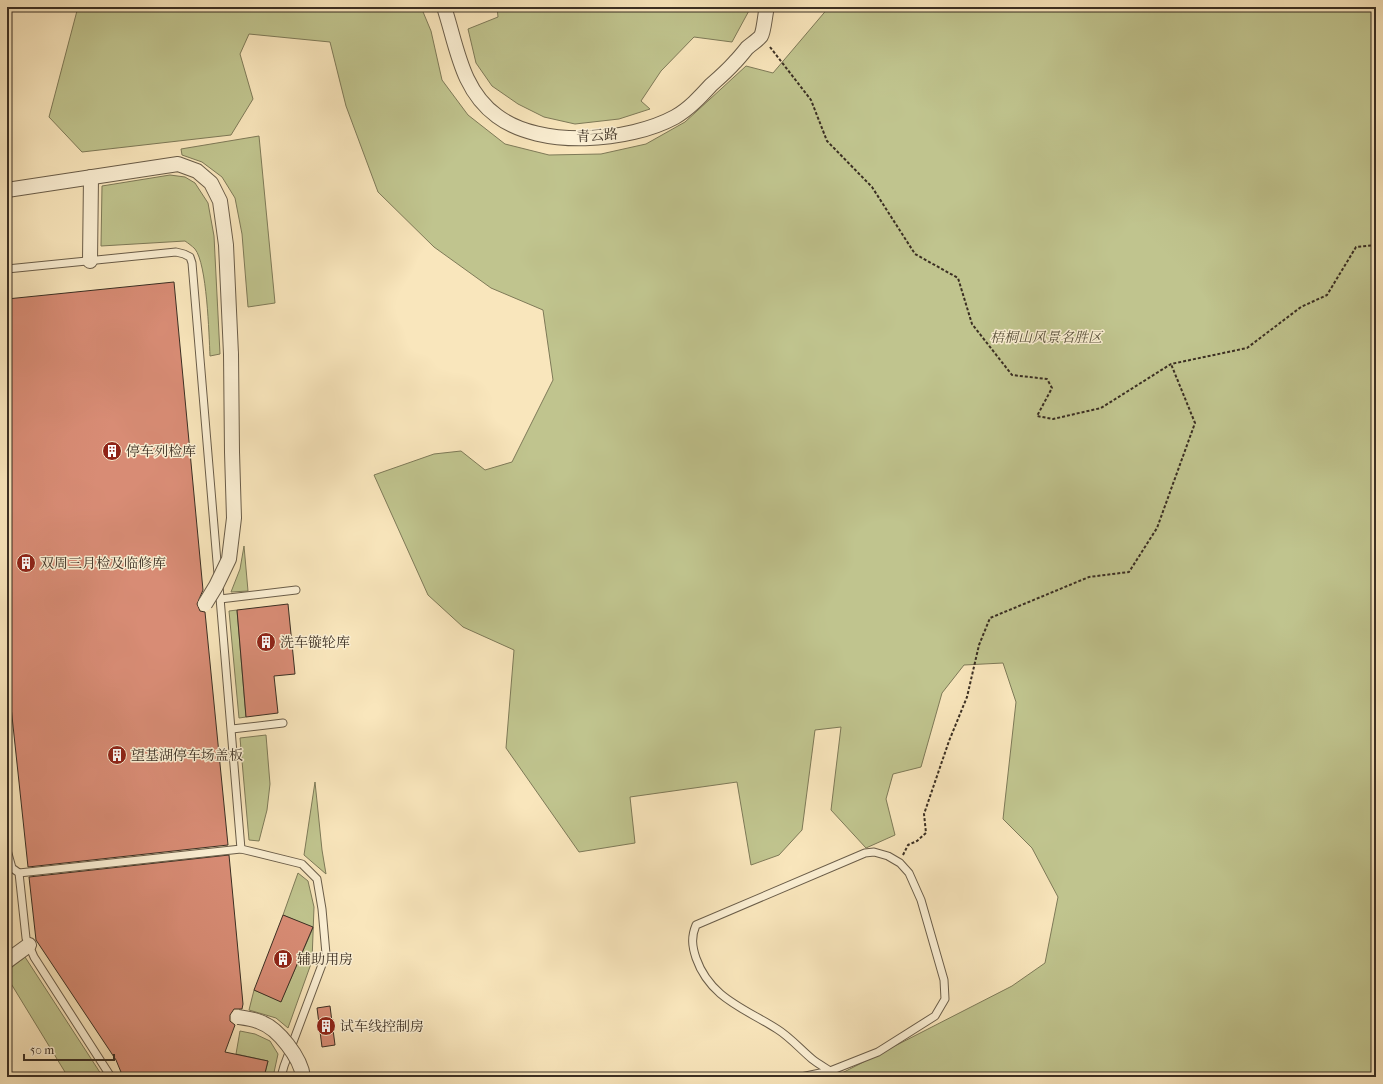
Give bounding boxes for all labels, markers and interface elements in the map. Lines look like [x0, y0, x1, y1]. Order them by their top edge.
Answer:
street label: 青云路 [575, 126, 619, 145]
park label: 梧桐山风景名胜区 [990, 329, 1104, 346]
building icon: 停车列检库 [101, 440, 123, 462]
place label: 停车列检库 [126, 443, 196, 460]
building icon: 双周三月检及临修库 [15, 552, 37, 574]
place label: 双周三月检及临修库 [40, 555, 166, 572]
building icon: 洗车镟轮库 [255, 631, 277, 653]
place label: 洗车镟轮库 [280, 634, 350, 651]
building icon: 望基湖停车场盖板 [106, 744, 128, 766]
place label: 望基湖停车场盖板 [131, 747, 243, 764]
building icon: 辅助用房 [272, 948, 294, 970]
place label: 辅助用房 [297, 951, 353, 968]
building icon: 试车线控制房 [315, 1015, 337, 1037]
place label: 试车线控制房 [340, 1018, 424, 1035]
scale bar [24, 1036, 114, 1062]
text: 50 m [30, 1043, 54, 1057]

